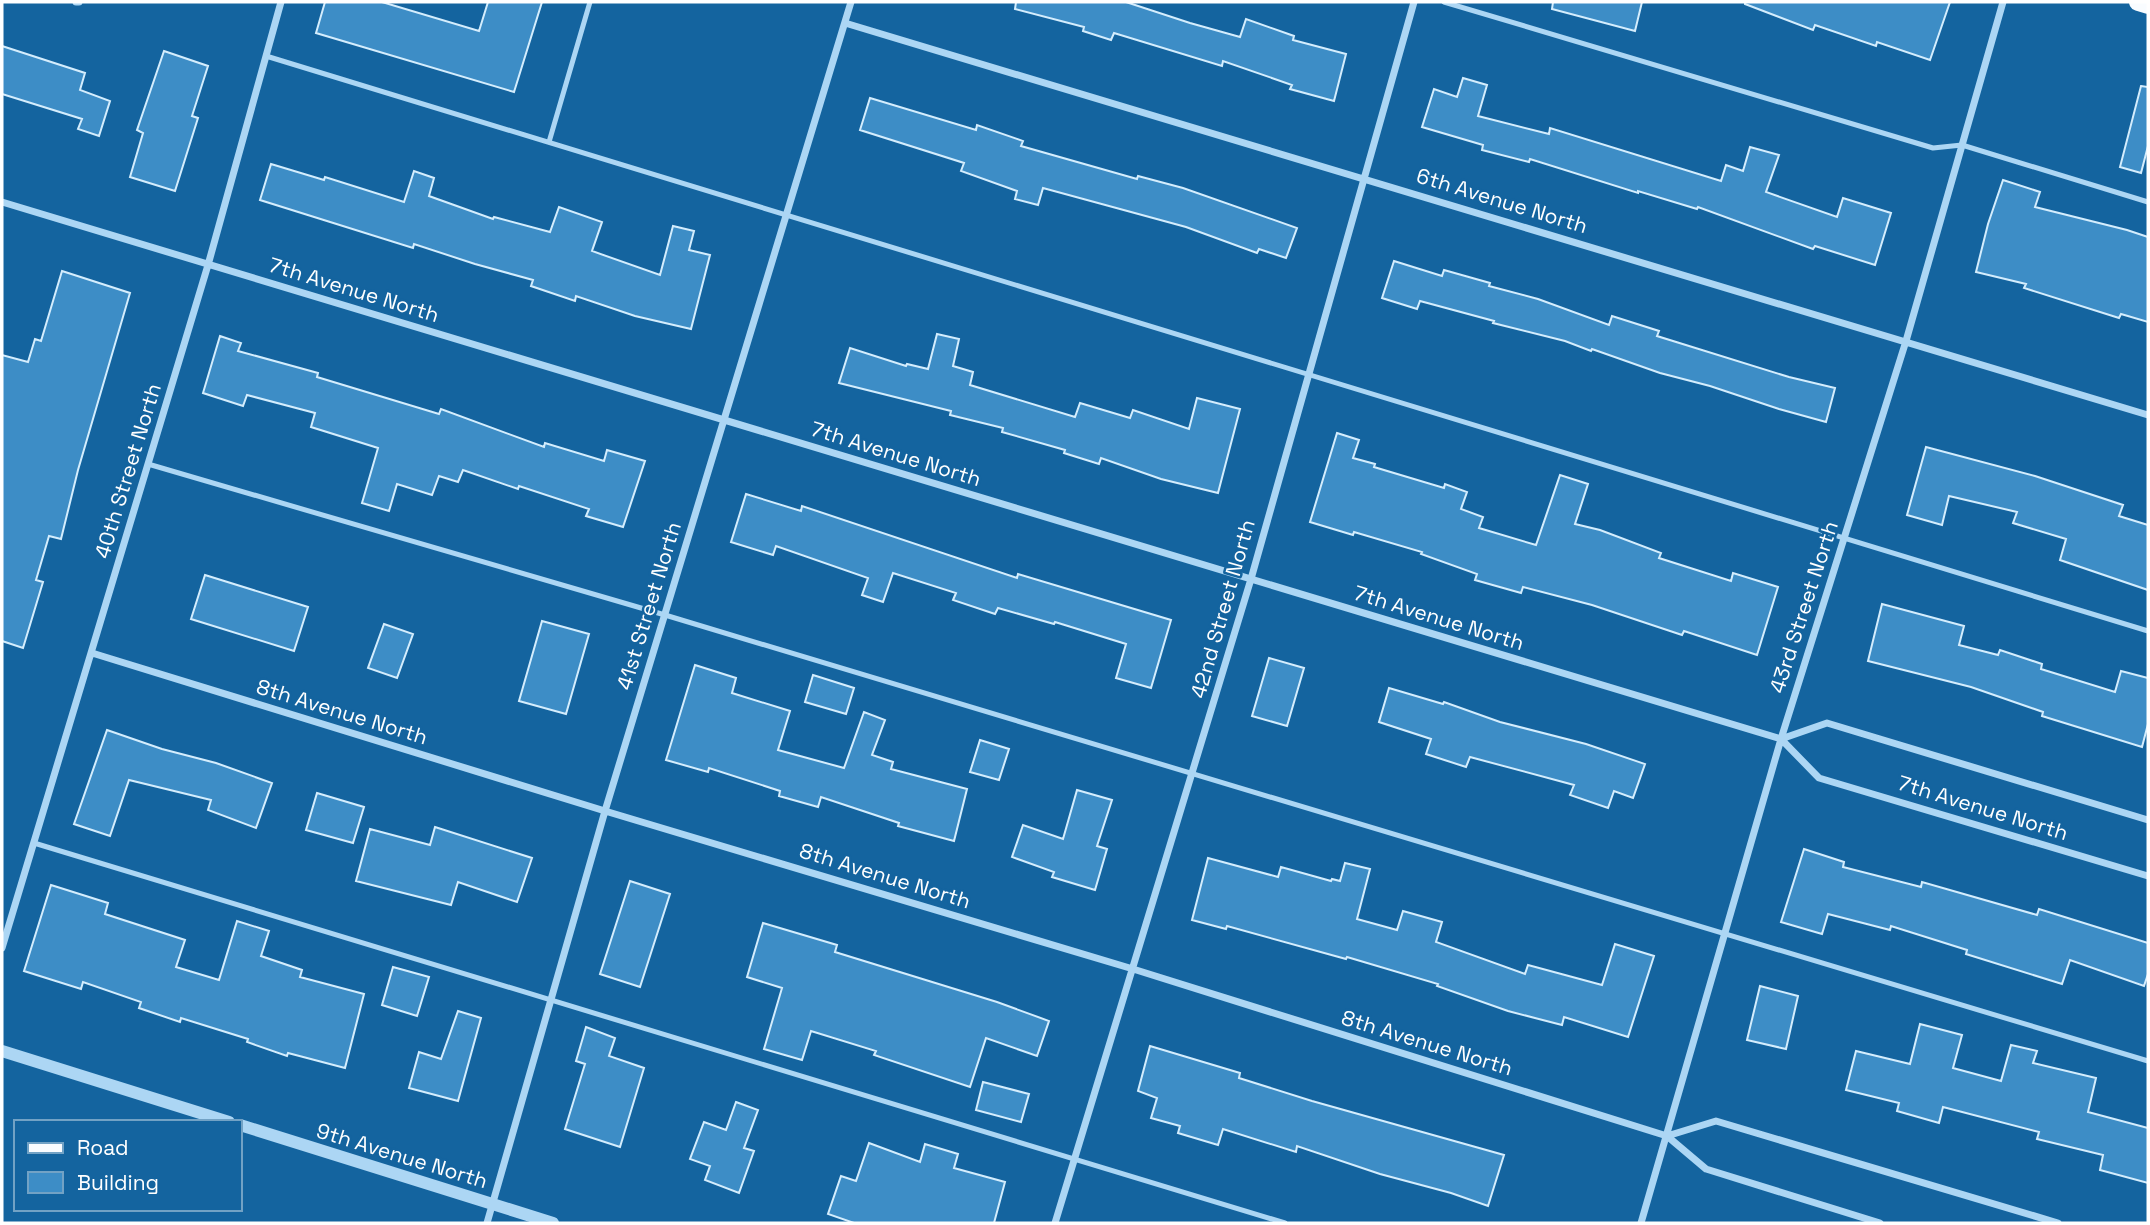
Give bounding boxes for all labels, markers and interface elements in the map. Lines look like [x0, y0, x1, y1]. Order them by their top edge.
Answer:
street label: 6th Avenue North [1413, 162, 1591, 239]
street label: 7th Avenue North [266, 251, 442, 328]
street label: 40th Street North [88, 380, 167, 562]
street label: 7th Avenue North [808, 415, 984, 492]
street label: 42nd Street North [1184, 516, 1261, 701]
street label: 43rd Street North [1763, 517, 1844, 696]
street label: 41st Street North [610, 519, 687, 693]
street label: 7th Avenue North [1351, 579, 1527, 656]
street label: 8th Avenue North [253, 673, 431, 750]
street label: 7th Avenue North [1895, 769, 2071, 846]
street label: 8th Avenue North [796, 837, 974, 914]
street label: 8th Avenue North [1338, 1004, 1516, 1081]
street label: 9th Avenue North [313, 1117, 491, 1194]
legend [14, 1120, 242, 1211]
text: Road [77, 1134, 129, 1161]
text: Building [77, 1169, 159, 1196]

